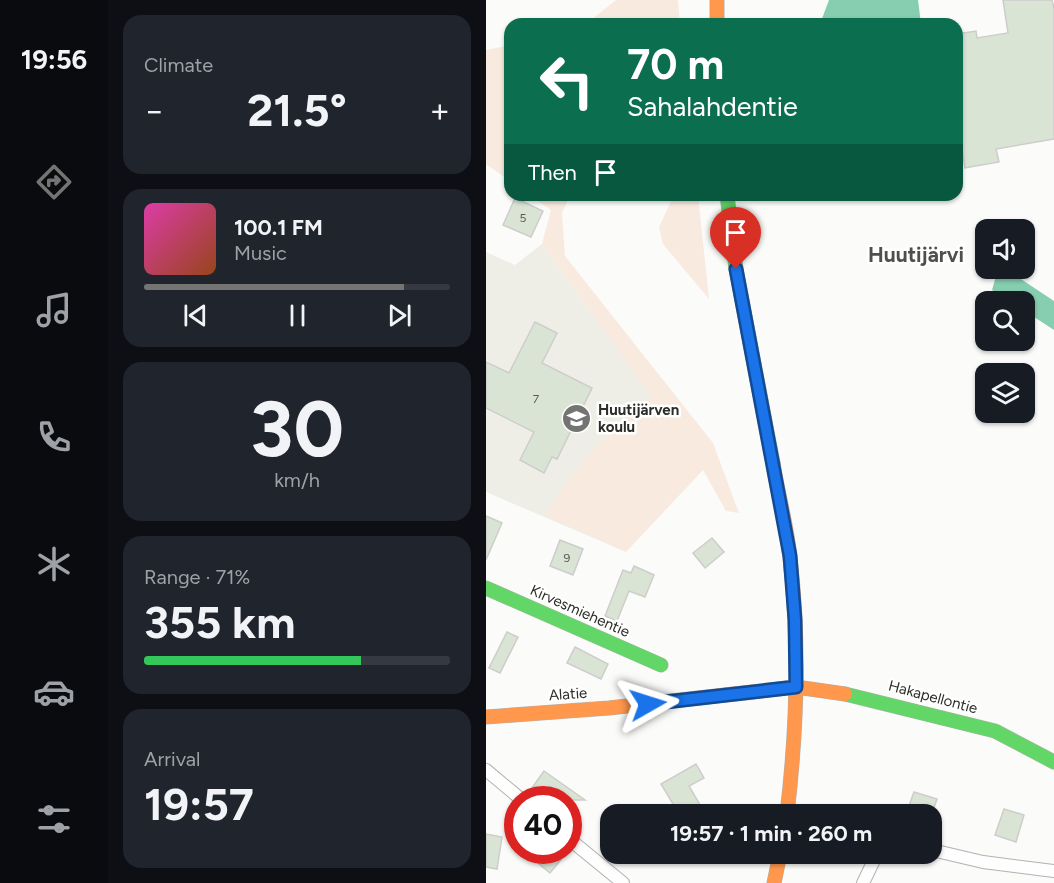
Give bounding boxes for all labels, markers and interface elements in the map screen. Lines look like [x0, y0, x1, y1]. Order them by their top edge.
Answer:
text: 70 m [627, 39, 724, 90]
icon: left [528, 42, 606, 120]
text: 19:56 [21, 43, 87, 76]
text: Climate [144, 53, 213, 77]
text: 21.5° [247, 83, 347, 137]
text: Sahalahdentie [627, 90, 798, 123]
text: − [144, 91, 165, 130]
text: + [429, 91, 450, 130]
icon: arrive [589, 156, 622, 189]
text: Then [528, 159, 577, 186]
icon: directions [33, 161, 75, 203]
pin [710, 207, 761, 269]
house number: 5 [520, 211, 527, 225]
text: 100.1 FM [234, 214, 323, 241]
icon: arrive [719, 216, 752, 249]
map controls [975, 219, 1035, 423]
button: sound [975, 219, 1035, 279]
text: Music [234, 241, 287, 265]
district label: Huutijärvi [868, 242, 964, 267]
icon: music [33, 289, 75, 331]
button: search [975, 291, 1035, 351]
icon: previous [179, 299, 212, 332]
icon: pause [281, 299, 314, 332]
icon: next [383, 299, 416, 332]
button: layers [975, 363, 1035, 423]
text: 30 [250, 382, 344, 476]
house number: 7 [533, 392, 540, 406]
place label: Huutijärven koulu [598, 401, 679, 436]
school or university icon: Huutijärven koulu [561, 403, 593, 435]
icon: phone [33, 416, 75, 458]
text: km/h [274, 468, 320, 492]
icon: climate [33, 543, 75, 585]
house number: 9 [564, 551, 571, 565]
text: Range · 71% [144, 565, 250, 589]
street label: Kirvesmiehentie [527, 581, 633, 641]
text: 355 km [144, 595, 295, 649]
icon: car [33, 671, 75, 713]
position arrow [616, 672, 680, 736]
street label: Hakapellontie [886, 676, 980, 718]
street label: Alatie [548, 684, 588, 704]
text: Arrival [144, 747, 200, 771]
text: 19:57 [144, 777, 254, 831]
speed limit sign: 40 [504, 786, 582, 864]
icon: filters [33, 798, 75, 840]
text: 19:57 · 1 min · 260 m [670, 820, 872, 847]

